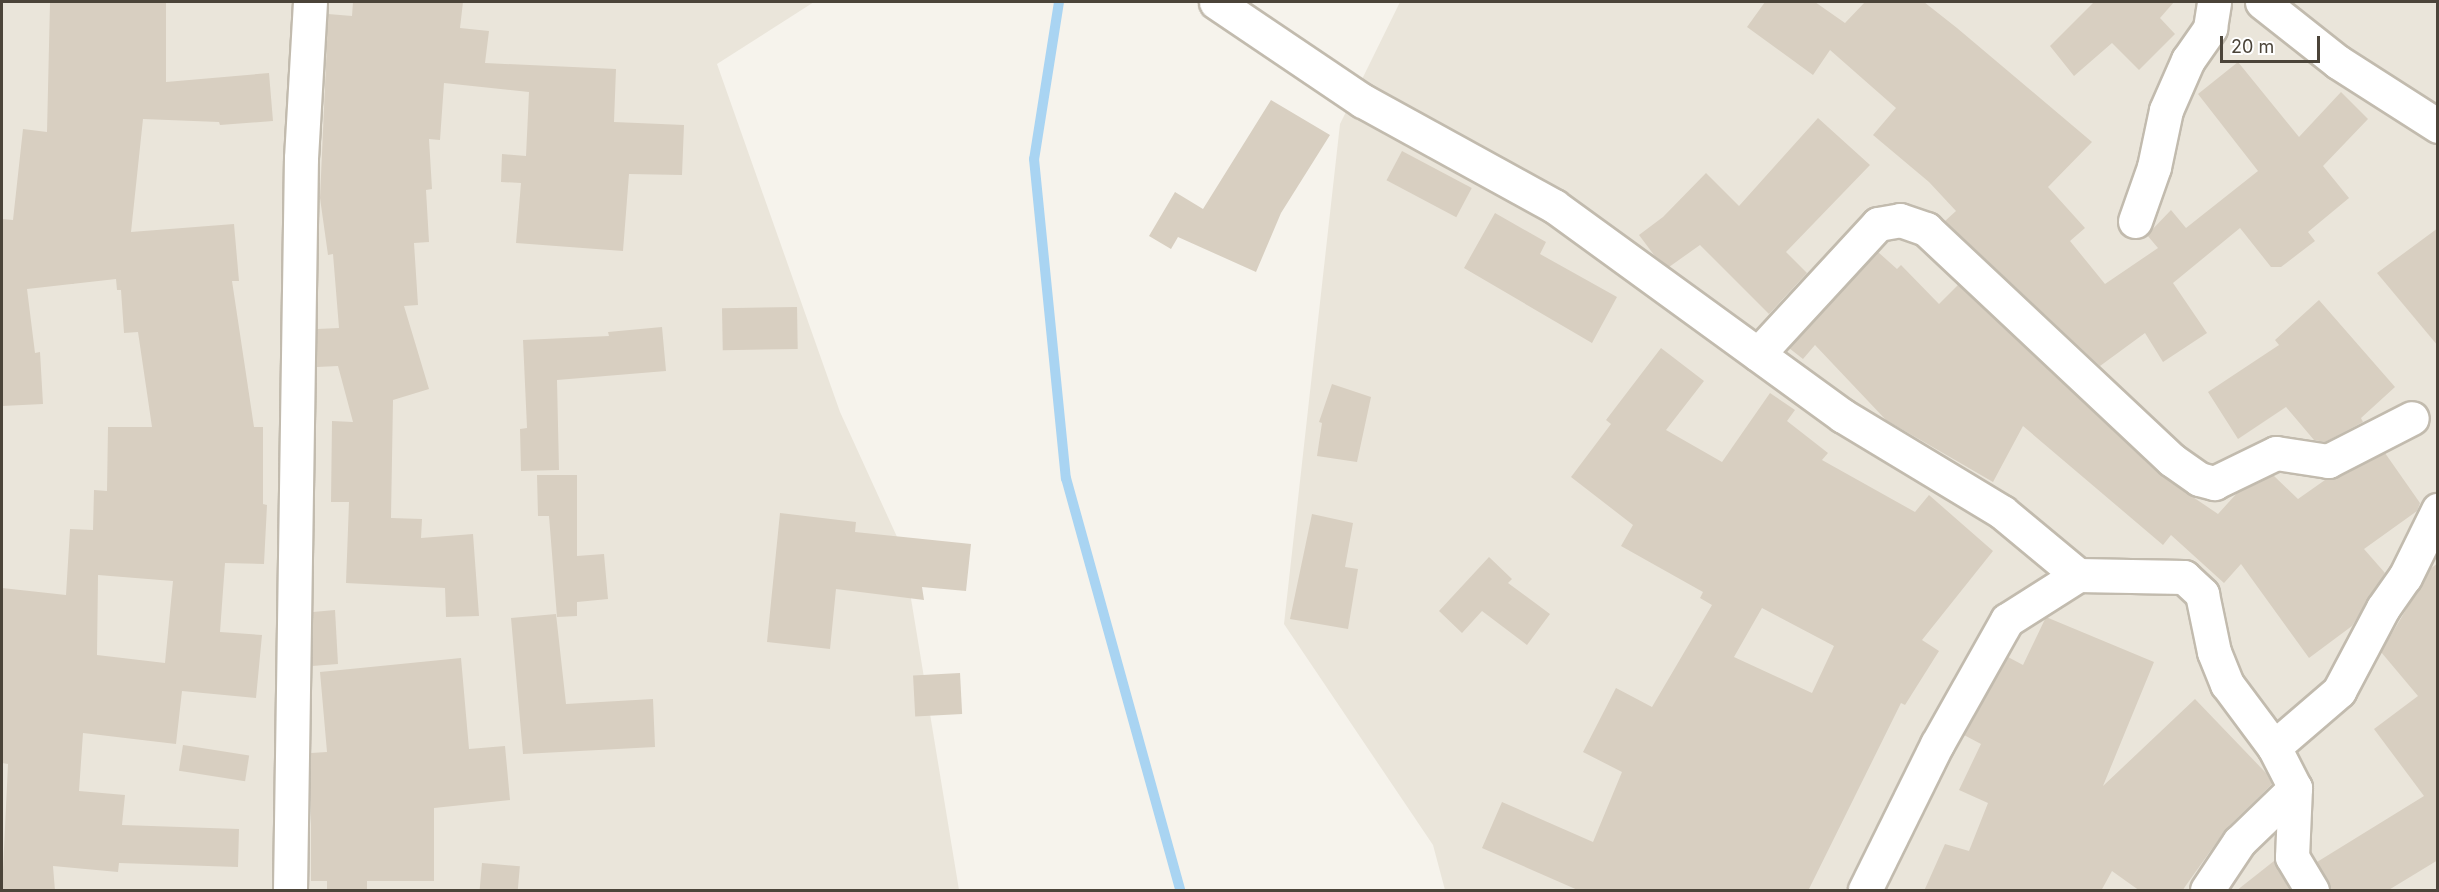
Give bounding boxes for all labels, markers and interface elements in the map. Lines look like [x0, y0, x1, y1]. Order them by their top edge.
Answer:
scale bar [2223, 24, 2324, 62]
text: 20 m [2231, 36, 2274, 57]

